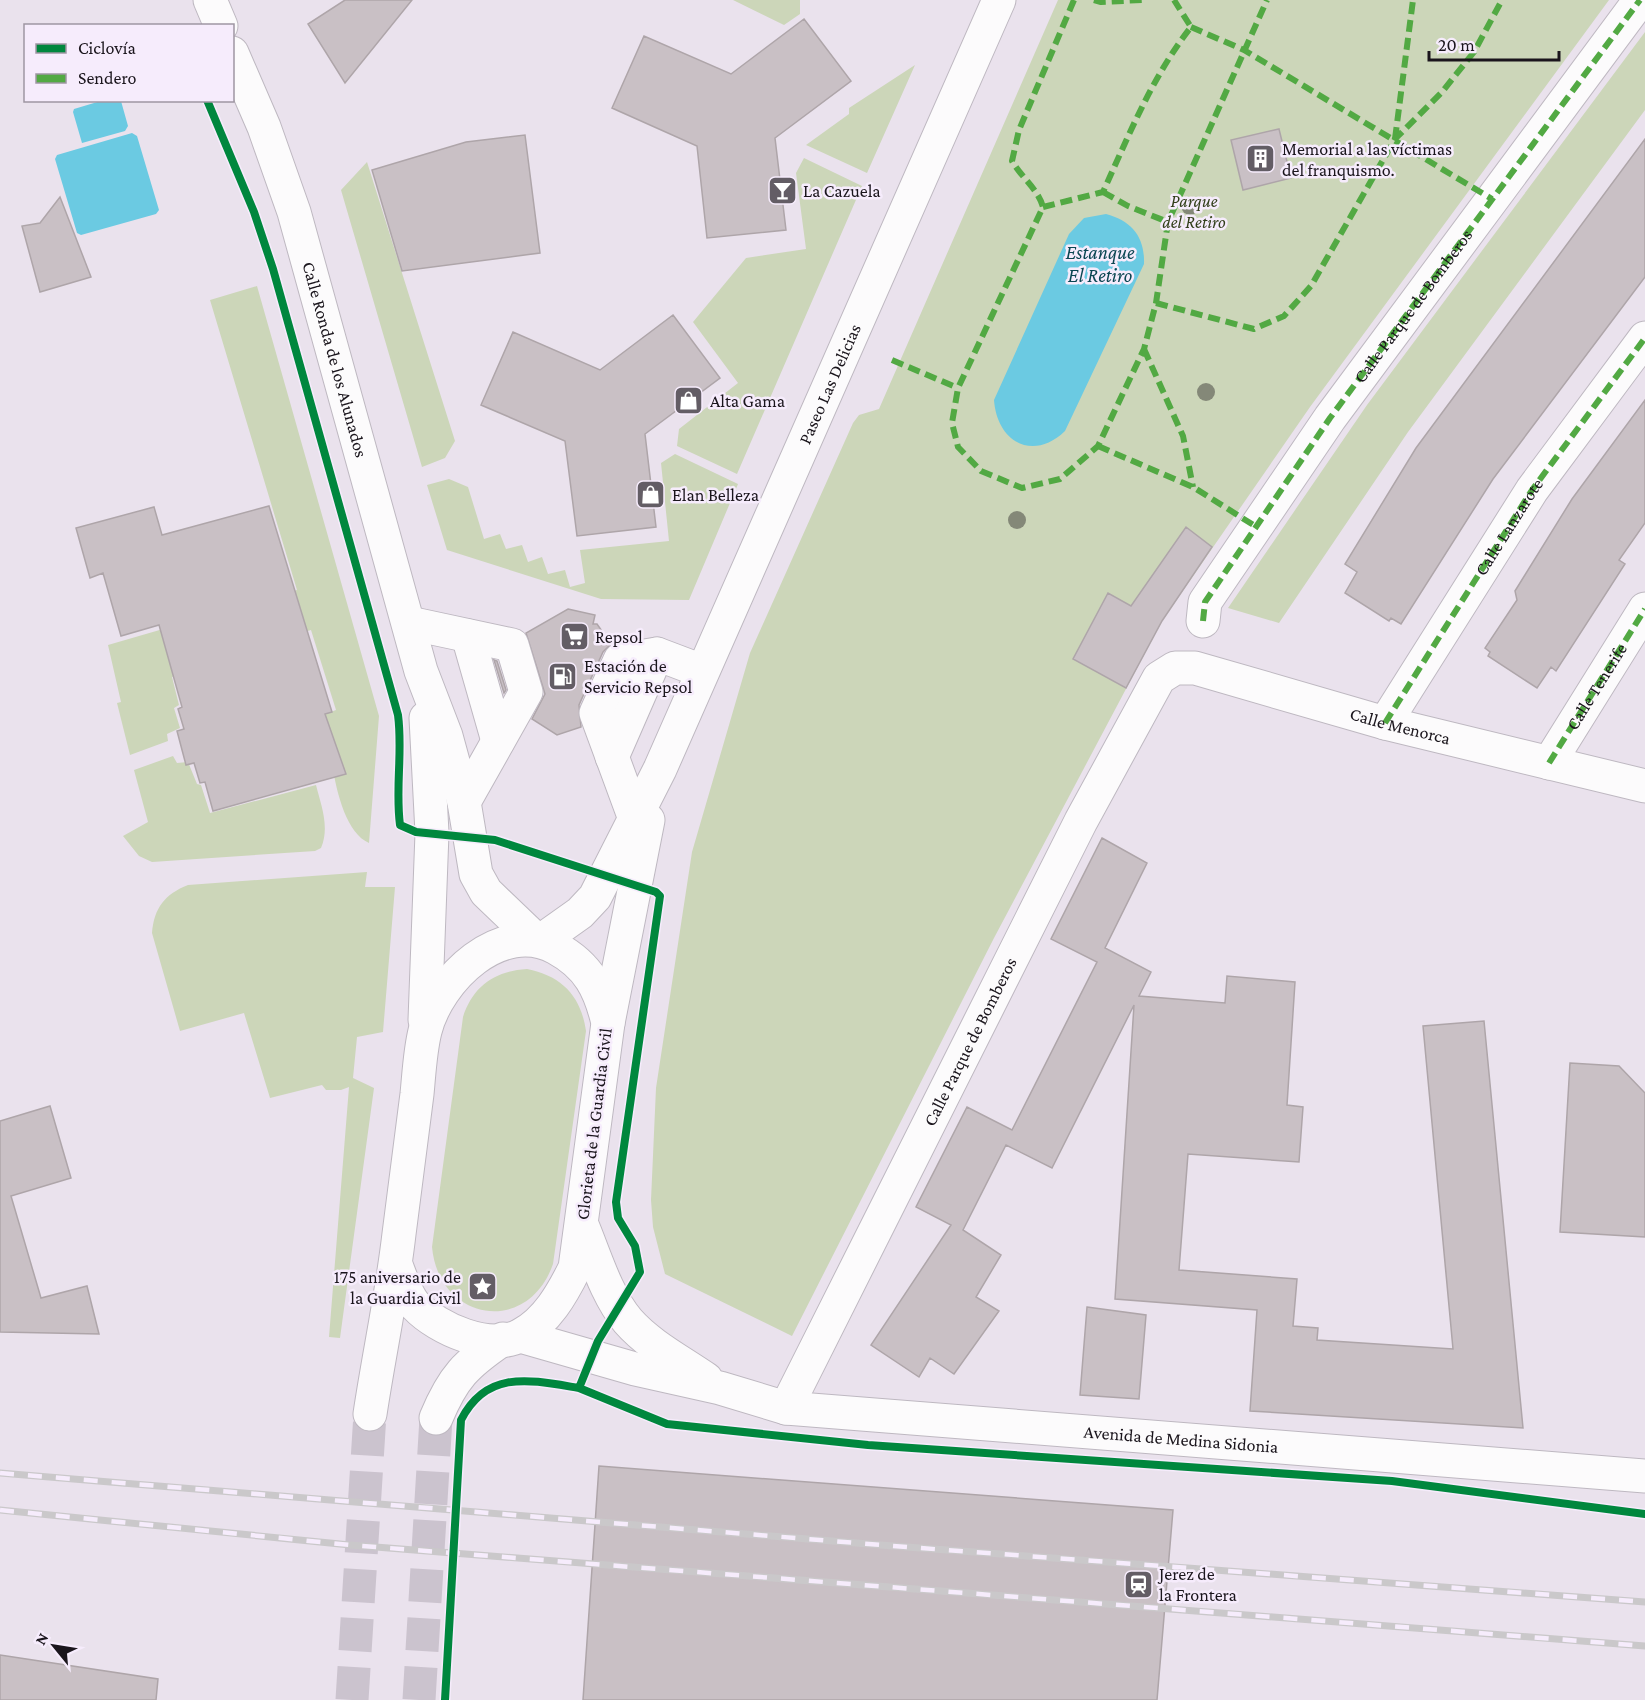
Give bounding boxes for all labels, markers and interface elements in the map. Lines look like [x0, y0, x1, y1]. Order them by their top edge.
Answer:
legend [24, 24, 234, 102]
scale bar [1429, 24, 1560, 62]
text: 20 m [1438, 35, 1475, 55]
text: Ciclovía [78, 38, 136, 58]
text: Sendero [78, 68, 136, 88]
place label: Memorial a las víctimas del franquismo. [1282, 139, 1452, 180]
building icon: Memorial a las víctimas del franquismo. [1245, 143, 1277, 175]
bar icon: La Cazuela [766, 175, 798, 207]
place label: La Cazuela [803, 181, 881, 201]
park label: Parque del Retiro [1162, 191, 1226, 232]
street label: Calle Parque de Bomberos [1350, 225, 1477, 387]
water label: Estanque El Retiro [1066, 241, 1135, 286]
street label: Calle Ronda de los Alunados [298, 260, 371, 460]
street label: Paseo Las Delicias [795, 321, 865, 447]
shop icon: Alta Gama [673, 385, 705, 417]
place label: Alta Gama [710, 391, 785, 411]
street label: Calle Lanzarote [1471, 474, 1547, 579]
shop icon: Elan Belleza [635, 479, 667, 511]
place label: Elan Belleza [672, 485, 759, 505]
supermarket icon: Repsol [558, 621, 590, 653]
place label: Repsol [595, 627, 643, 647]
street label: Calle Tenerife [1562, 639, 1631, 734]
place label: Estación de Servicio Repsol [584, 656, 692, 697]
fuel station icon: Estación de Servicio Repsol [547, 660, 579, 692]
street label: Calle Menorca [1348, 703, 1452, 748]
street label: Calle Parque de Bomberos [919, 954, 1021, 1129]
street label: Glorieta de la Guardia Civil [572, 1027, 616, 1221]
place label: 175 aniversario de la Guardia Civil [334, 1267, 461, 1308]
place icon: 175 aniversario de la Guardia Civil [466, 1271, 498, 1303]
street label: Avenida de Medina Sidonia [1083, 1422, 1279, 1457]
place label: Jerez de la Frontera [1157, 1564, 1237, 1605]
station icon: Jerez de la Frontera [1122, 1568, 1154, 1600]
north arrow [24, 1616, 84, 1676]
text: N [31, 1630, 52, 1648]

